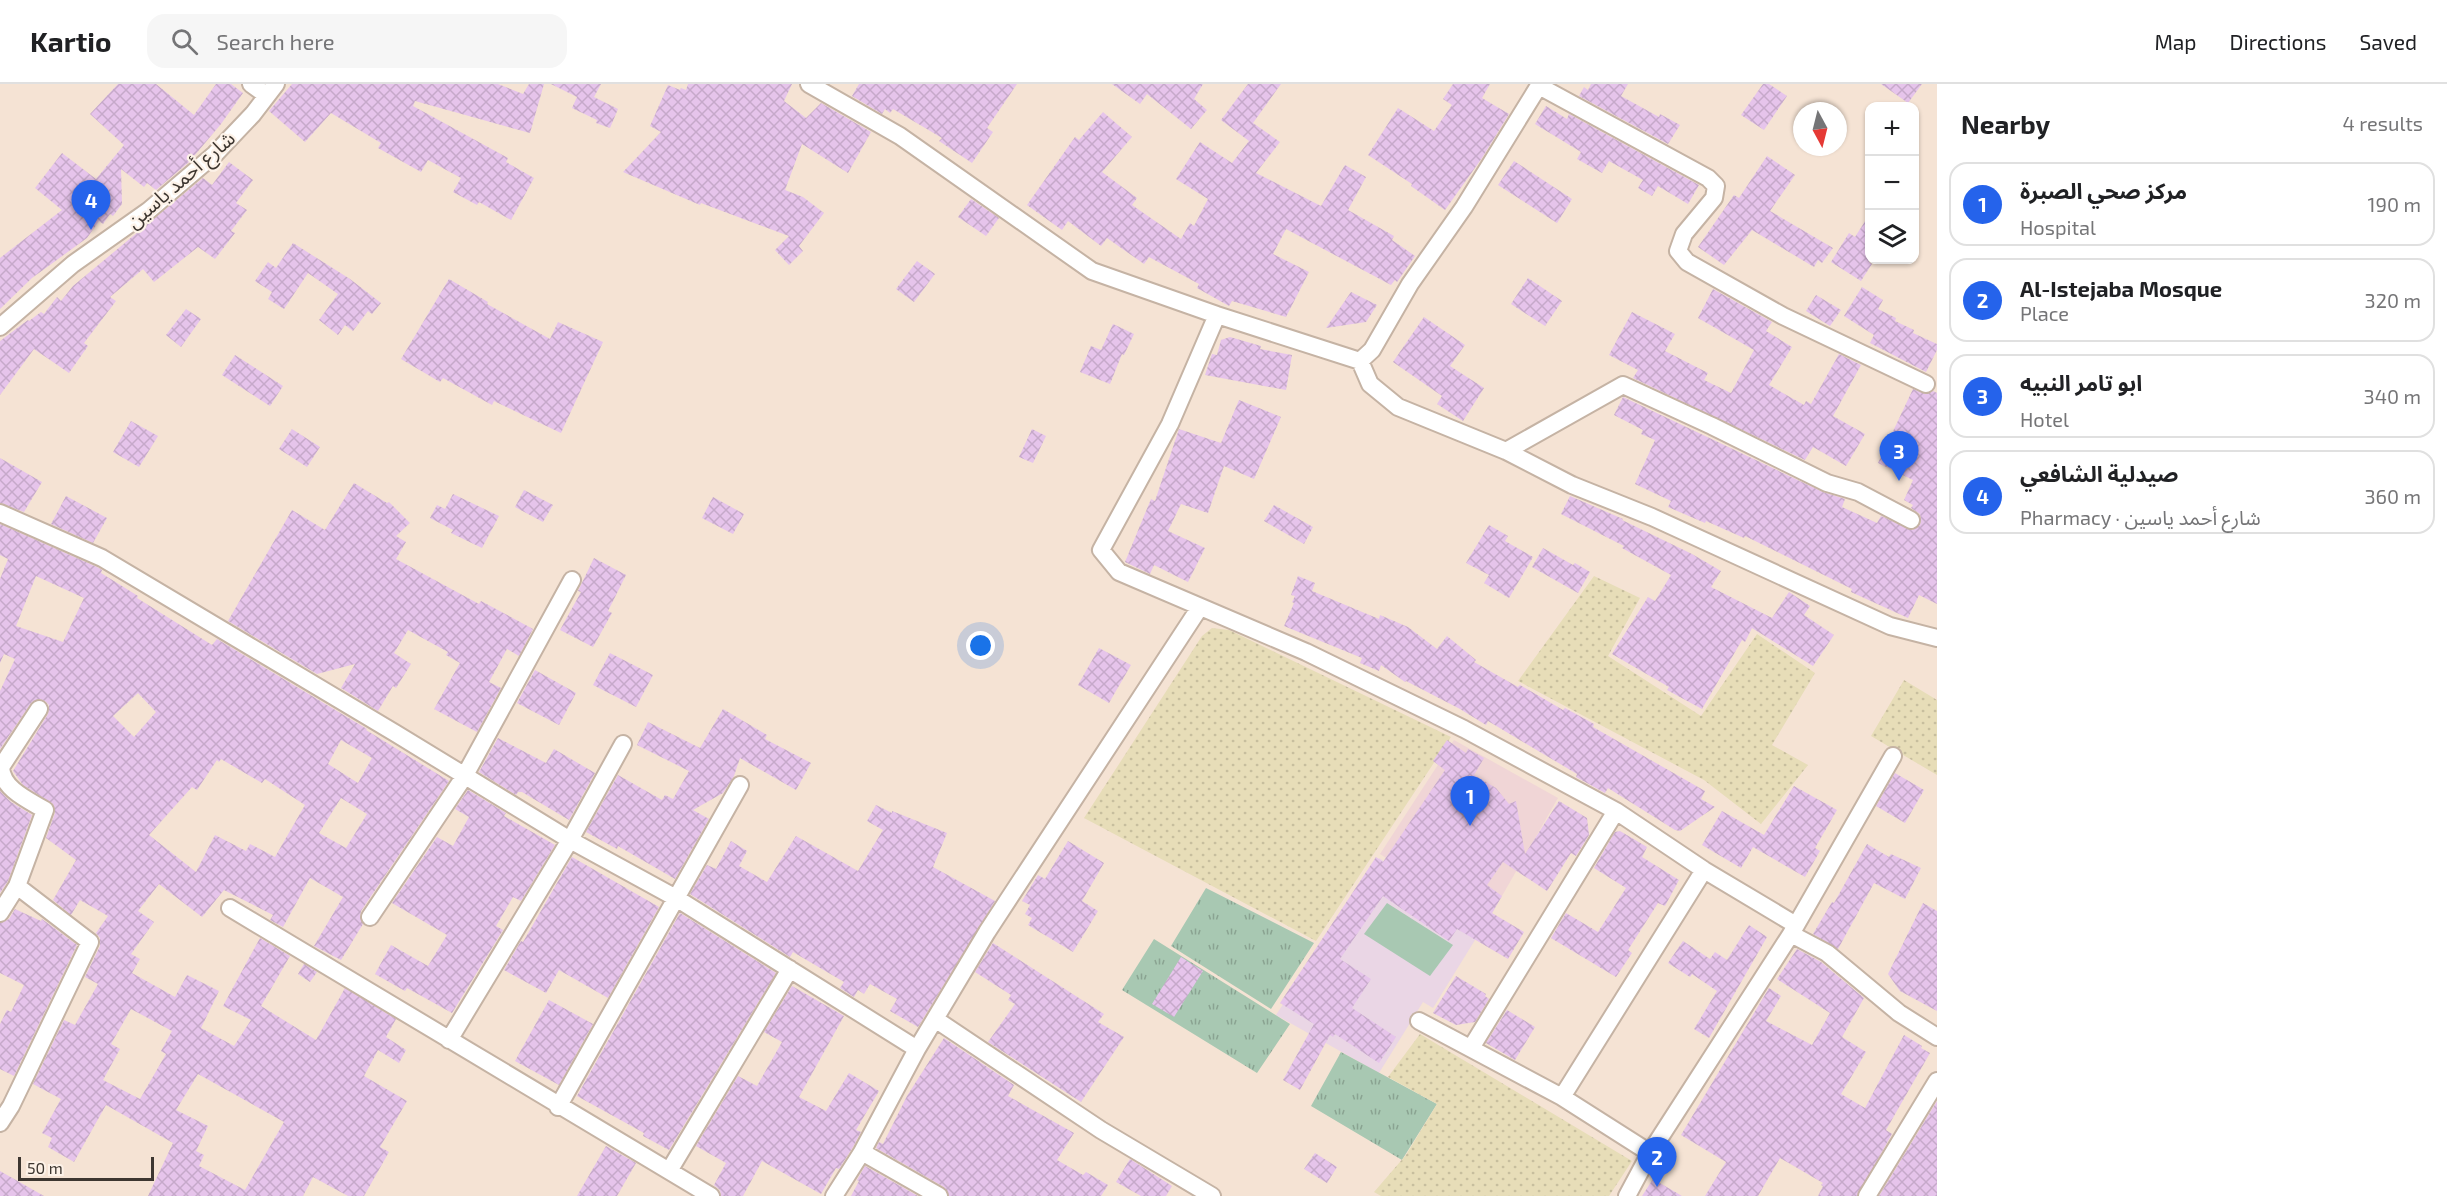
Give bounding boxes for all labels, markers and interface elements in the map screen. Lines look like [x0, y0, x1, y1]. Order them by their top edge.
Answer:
search box [147, 14, 567, 68]
text: Kartio [30, 24, 111, 58]
icon: search [168, 25, 201, 58]
text: Search here [216, 28, 335, 54]
text: Map [2154, 29, 2197, 54]
text: Directions [2230, 29, 2326, 54]
text: Saved [2359, 29, 2417, 54]
north arrow [1793, 102, 1847, 156]
map controls [1865, 102, 1919, 264]
button: + [1865, 102, 1919, 156]
text: Nearby [1961, 108, 2050, 139]
text: 4 results [2343, 111, 2423, 135]
street label: شارع أحمد ياسين [121, 125, 242, 236]
button: − [1865, 156, 1919, 210]
text: مركز صحي الصبرة [2020, 177, 2187, 203]
pin: 4 [72, 180, 110, 230]
text: 1 [1978, 192, 1987, 216]
text: 190 m [2368, 192, 2421, 216]
button: layers [1865, 210, 1919, 264]
text: Hospital [2020, 215, 2096, 239]
text: Al-Istejaba Mosque [2020, 275, 2222, 301]
text: 2 [1977, 288, 1988, 312]
text: 320 m [2365, 288, 2421, 312]
text: Place [2020, 301, 2069, 325]
text: ابو تامر النبيه [2020, 369, 2142, 395]
text: 3 [1977, 384, 1988, 408]
text: 340 m [2364, 384, 2421, 408]
text: Hotel [2020, 407, 2069, 431]
pin: 3 [1880, 432, 1918, 481]
text: صيدلية الشافعي [2020, 460, 2178, 486]
text: 4 [1976, 484, 1989, 508]
text: 360 m [2364, 484, 2421, 508]
text: Pharmacy · شارع أحمد ياسين [2020, 505, 2261, 529]
your location [966, 631, 995, 660]
pin: 1 [1450, 776, 1490, 826]
pin: 2 [1638, 1138, 1676, 1187]
scale bar [18, 1154, 154, 1182]
text: 50 m [27, 1158, 63, 1177]

